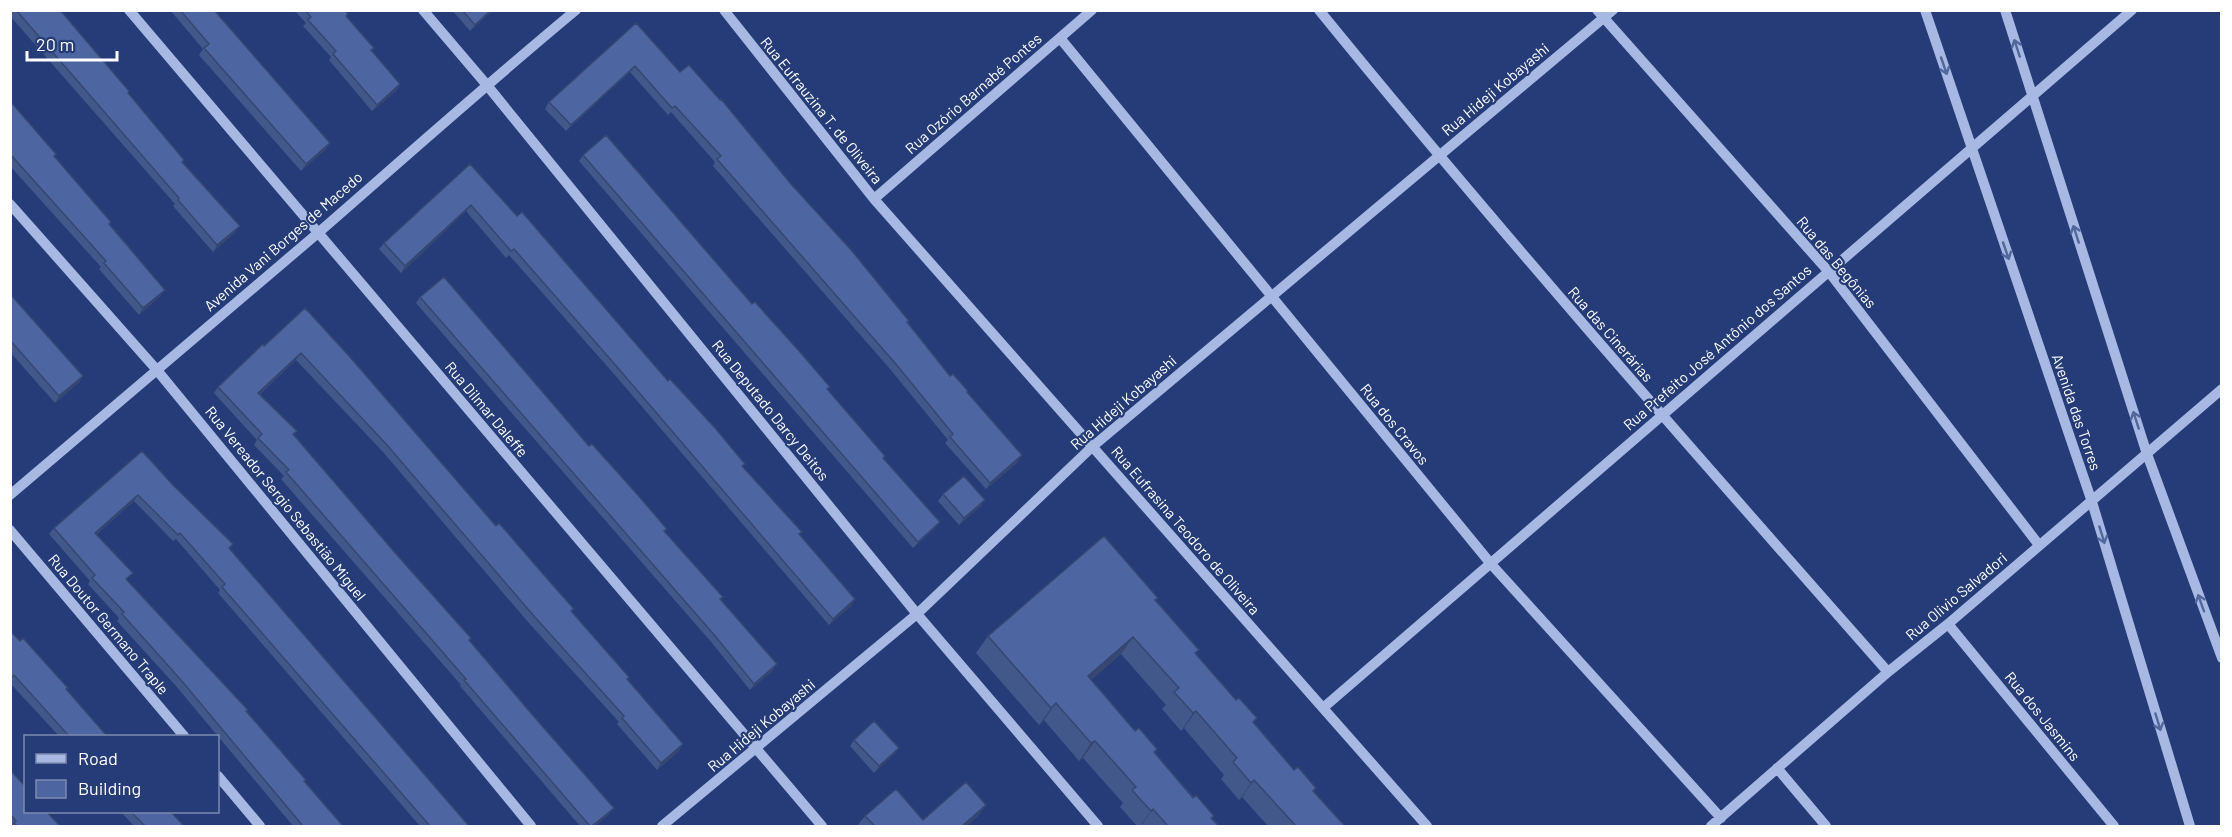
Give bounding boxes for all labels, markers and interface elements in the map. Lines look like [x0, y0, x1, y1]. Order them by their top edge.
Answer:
scale bar [27, 24, 117, 62]
street label: Rua Ozório Barnabé Pontes [901, 29, 1045, 157]
text: 20 m [36, 33, 74, 55]
street label: Rua Eufrauzina T. de Oliveira [757, 33, 887, 187]
street label: Rua Hideji Kobayashi [1438, 39, 1552, 139]
one-way arrow [2011, 39, 2022, 58]
one-way arrow [1939, 56, 1950, 75]
street label: Avenida Vani Borges de Macedo [200, 167, 366, 315]
street label: Rua das Begônias [1793, 212, 1881, 312]
one-way arrow [2070, 225, 2081, 244]
one-way arrow [2002, 241, 2013, 260]
street label: Rua Prefeito José Antônio dos Santos [1619, 260, 1815, 434]
street label: Rua das Cinerárias [1565, 283, 1657, 385]
street label: Rua Deputado Darcy Deitos [709, 336, 833, 484]
street label: Rua Hideji Kobayashi [1066, 351, 1180, 453]
street label: Avenida das Torres [2049, 351, 2105, 473]
street label: Rua Dilmar Daleffe [442, 358, 532, 460]
street label: Rua dos Cravos [1357, 380, 1433, 468]
street label: Rua Vereador Sergio Sebastião Miguel [202, 402, 370, 604]
one-way arrow [2130, 411, 2141, 430]
street label: Rua Eufrasina Teodoro de Oliveira [1108, 442, 1264, 618]
one-way arrow [2097, 525, 2108, 544]
street label: Rua Olivio Salvadori [1902, 548, 2010, 644]
street label: Rua Doutor Germano Traple [45, 550, 173, 698]
one-way arrow [2195, 594, 2206, 613]
street label: Rua dos Jasmins [2002, 668, 2084, 764]
street label: Rua Hideji Kobayashi [704, 675, 818, 775]
one-way arrow [2153, 712, 2164, 731]
legend [24, 735, 219, 813]
text: Road [78, 747, 118, 769]
text: Building [78, 777, 141, 799]

